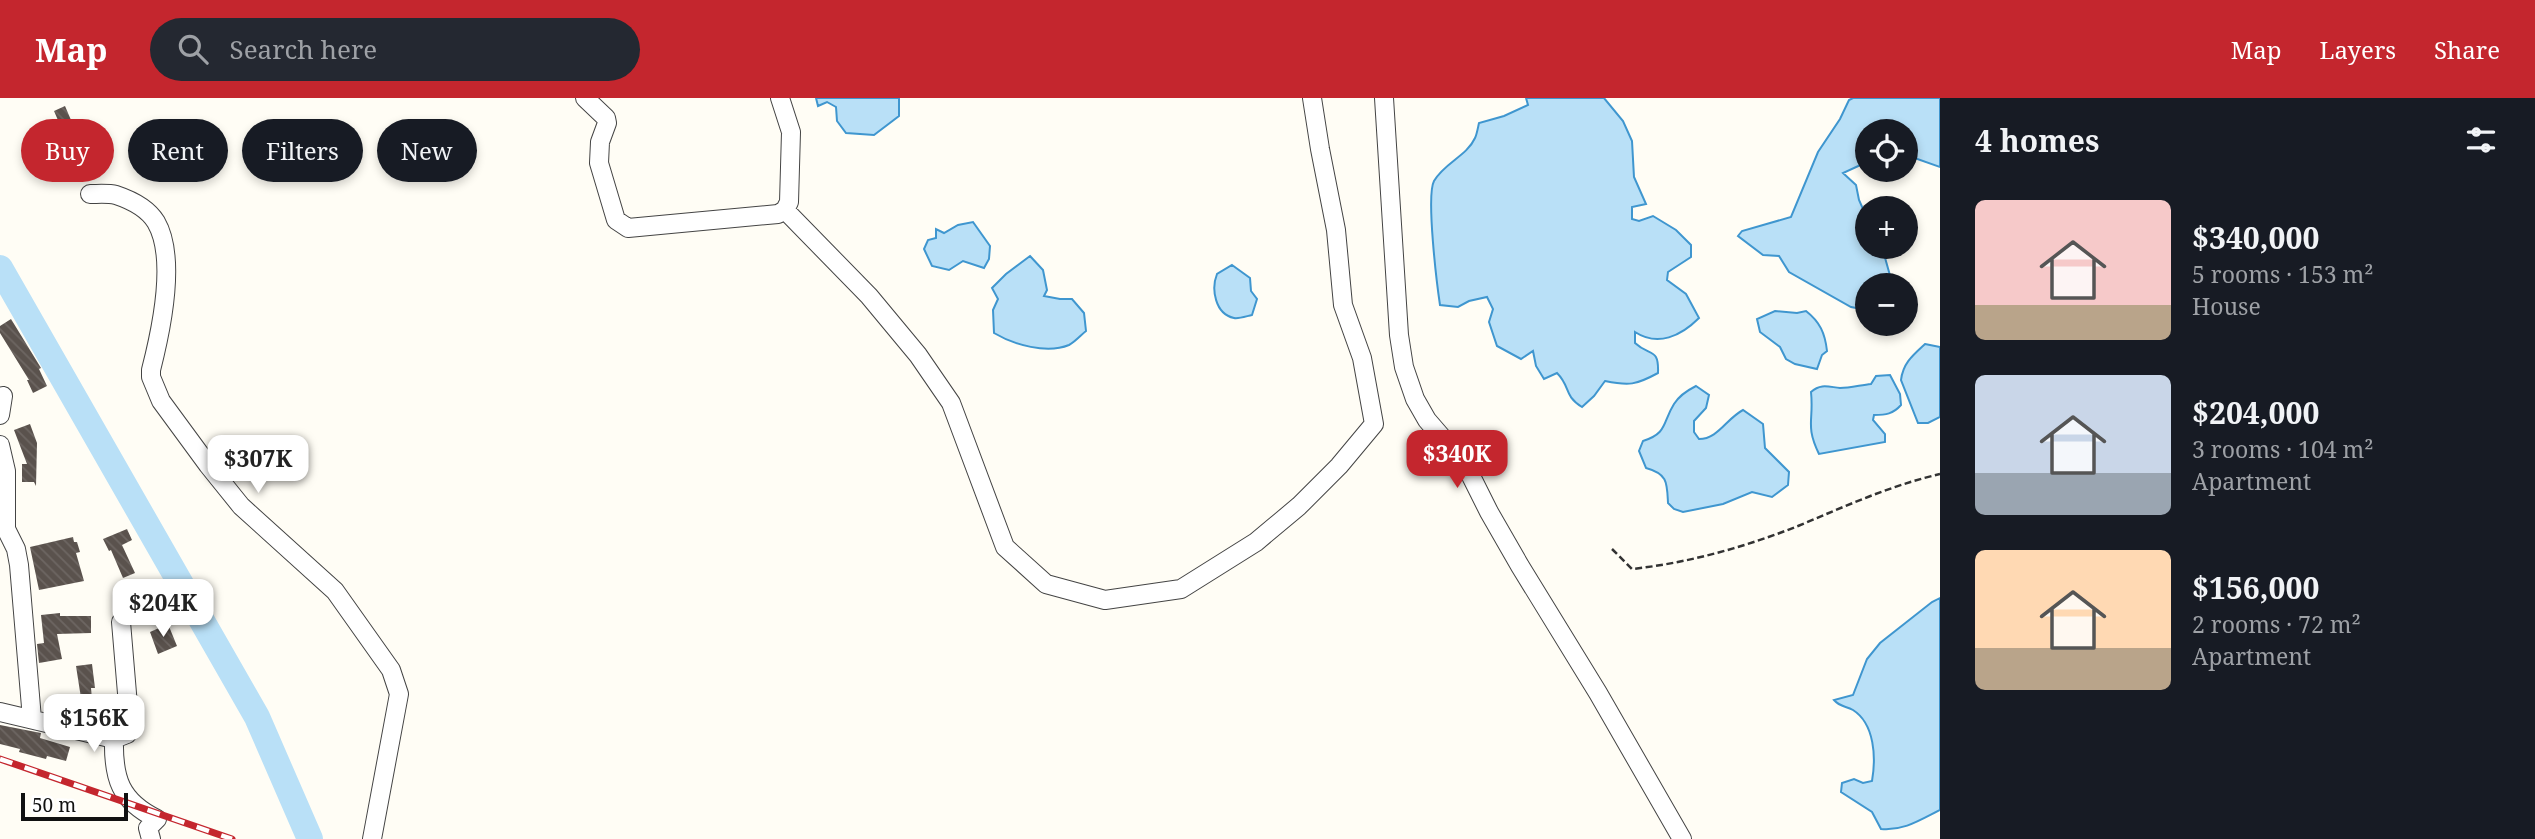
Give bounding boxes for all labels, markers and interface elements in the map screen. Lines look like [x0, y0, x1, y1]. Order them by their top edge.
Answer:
search box [150, 18, 640, 81]
text: Map [35, 27, 108, 72]
icon: search [174, 30, 212, 68]
text: Search here [230, 31, 377, 67]
text: Map [2231, 33, 2282, 66]
text: Layers [2320, 33, 2396, 66]
text: Share [2434, 33, 2500, 66]
chip: Buy [21, 119, 114, 182]
chip: Rent [128, 119, 228, 182]
chip: Filters [242, 119, 363, 182]
chip: New [377, 119, 477, 182]
map controls [1855, 119, 1918, 336]
button: locate [1855, 119, 1918, 182]
text: 4 homes [1975, 120, 2099, 161]
icon: filters [2462, 121, 2500, 159]
button: + [1855, 196, 1918, 259]
text: $340,000 [2192, 217, 2319, 258]
icon: home [2031, 228, 2115, 312]
text: 5 rooms · 153 m² [2192, 258, 2374, 290]
button: − [1855, 273, 1918, 336]
text: House [2192, 290, 2261, 322]
text: $204,000 [2192, 392, 2319, 433]
icon: home [2031, 403, 2115, 487]
pin: $340K [1408, 430, 1506, 490]
text: 3 rooms · 104 m² [2192, 433, 2374, 465]
pin: $307K [209, 436, 307, 495]
text: $340K [1423, 437, 1491, 469]
text: $307K [224, 442, 292, 474]
text: Apartment [2192, 465, 2311, 497]
text: $156,000 [2192, 567, 2319, 608]
icon: home [2031, 578, 2115, 662]
pin: $204K [114, 580, 212, 639]
text: $204K [129, 586, 197, 618]
text: 2 rooms · 72 m² [2192, 608, 2361, 640]
text: Apartment [2192, 640, 2311, 672]
pin: $156K [45, 694, 143, 754]
text: $156K [60, 701, 128, 733]
scale bar [21, 790, 128, 822]
text: 50 m [32, 792, 76, 818]

